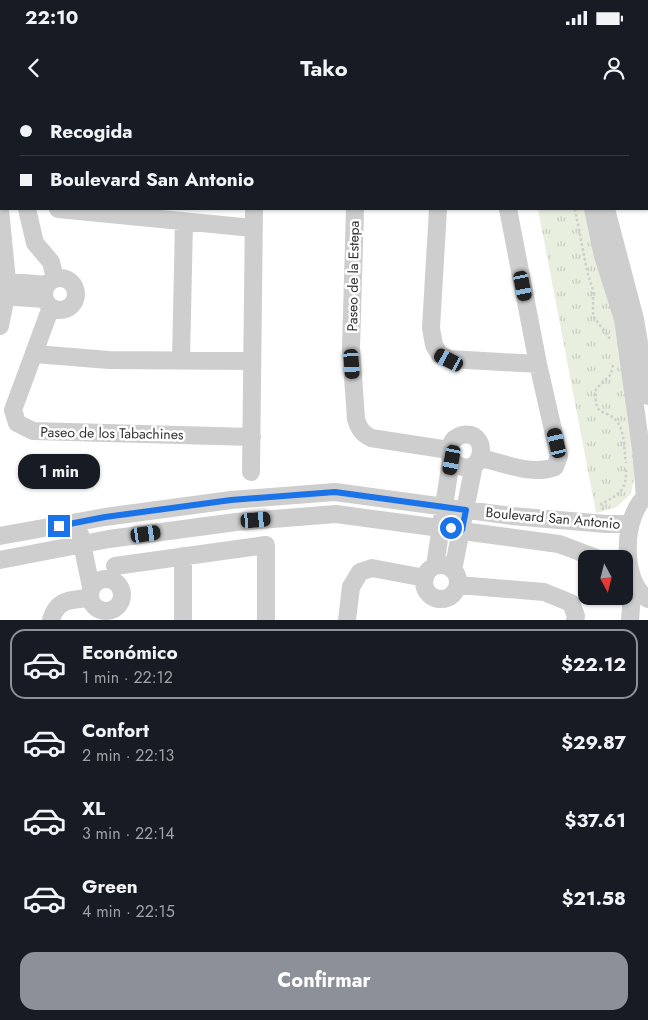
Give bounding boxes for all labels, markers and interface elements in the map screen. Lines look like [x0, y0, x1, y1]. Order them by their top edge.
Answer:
text: 22:10 [25, 4, 78, 31]
text: Tako [300, 52, 348, 84]
icon: back [20, 54, 48, 82]
icon: person [600, 54, 628, 82]
text: Recogida [50, 118, 133, 145]
text: Boulevard San Antonio [50, 166, 254, 193]
street label: Paseo de la Estepa [342, 220, 364, 332]
car [512, 270, 533, 302]
car [432, 346, 465, 374]
car [343, 349, 360, 379]
street label: Paseo de los Tabachines [40, 422, 184, 444]
car [546, 427, 567, 459]
car [441, 444, 462, 476]
callout: 1 min [18, 454, 100, 488]
text: 1 min [39, 460, 79, 483]
street label: Boulevard San Antonio [485, 502, 622, 534]
car [240, 511, 271, 529]
route end [48, 515, 70, 537]
route start [440, 517, 462, 539]
car [130, 524, 161, 544]
north arrow [578, 550, 632, 605]
map controls [578, 550, 633, 605]
text: Económico [82, 639, 178, 666]
icon: car [22, 642, 67, 687]
text: $22.12 [561, 651, 626, 678]
text: 1 min · 22:12 [82, 666, 173, 689]
text: Confort [82, 717, 149, 744]
icon: car [22, 720, 67, 765]
text: $29.87 [561, 729, 626, 756]
text: 2 min · 22:13 [82, 744, 174, 767]
text: XL [82, 795, 105, 822]
icon: car [22, 798, 67, 843]
text: $37.61 [565, 807, 626, 834]
text: 3 min · 22:14 [82, 822, 175, 845]
text: Green [82, 873, 138, 900]
icon: car [22, 876, 67, 921]
text: $21.58 [562, 885, 626, 912]
text: 4 min · 22:15 [82, 900, 175, 923]
button: Confirmar [20, 952, 628, 1010]

